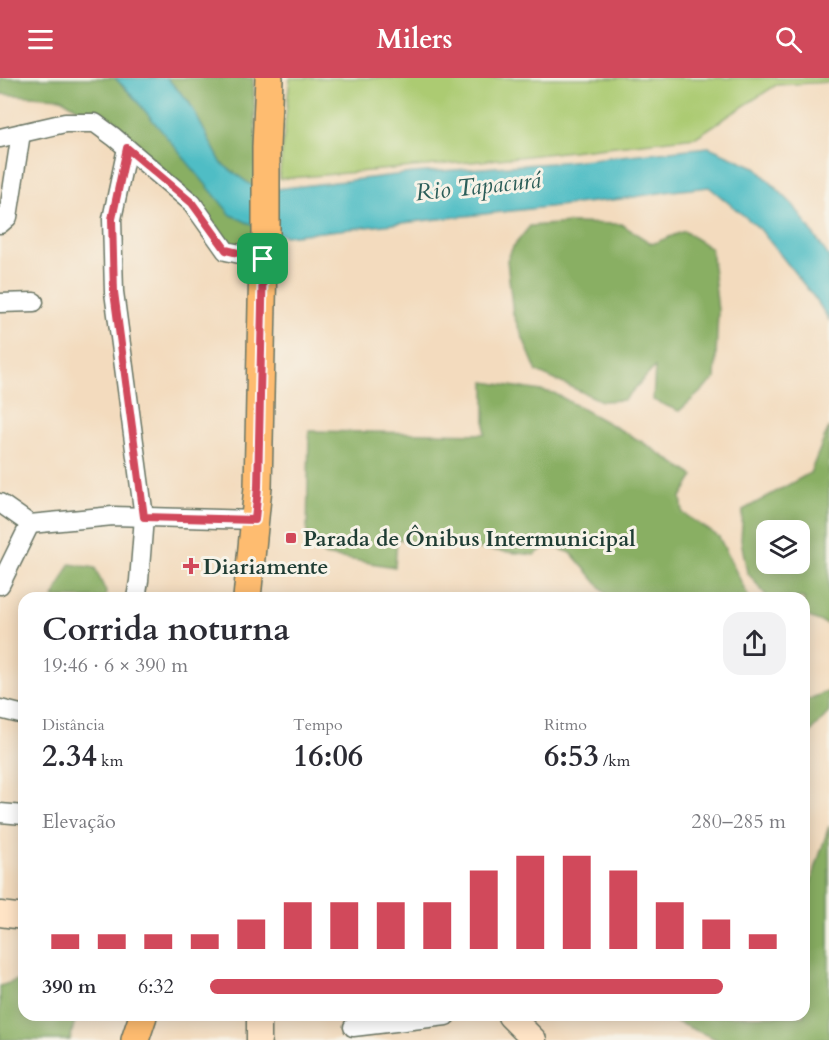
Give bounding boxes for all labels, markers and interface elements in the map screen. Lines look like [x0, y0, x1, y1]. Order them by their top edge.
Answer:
text: Milers [377, 21, 452, 58]
icon: menu [24, 23, 57, 56]
icon: search [772, 23, 805, 56]
water label: Rio Tapacurá [414, 163, 544, 209]
pin [237, 233, 288, 284]
icon: arrive [246, 242, 279, 275]
map controls [756, 520, 810, 574]
button: layers [756, 520, 810, 574]
place label: Parada de Ônibus Intermunicipal [303, 524, 636, 554]
marker: Parada de Ônibus Intermunicipal [284, 531, 298, 545]
place label: Diariamente [203, 552, 329, 582]
marker: Diariamente [184, 559, 198, 573]
text: Corrida noturna [42, 607, 290, 652]
button: share [723, 612, 786, 675]
text: 19:46 · 6 × 390 m [42, 652, 188, 679]
text: Distância [42, 714, 105, 736]
text: Tempo [293, 714, 343, 736]
text: Ritmo [544, 714, 587, 736]
text: 2.34 [42, 736, 97, 777]
text: 16:06 [293, 736, 363, 777]
text: 6:53 [544, 736, 599, 777]
text: km [97, 750, 123, 772]
text: /km [599, 750, 630, 772]
text: Elevação [42, 808, 116, 835]
text: 280–285 m [691, 808, 786, 835]
text: 390 m [42, 973, 97, 1000]
text: 6:32 [138, 973, 174, 1000]

